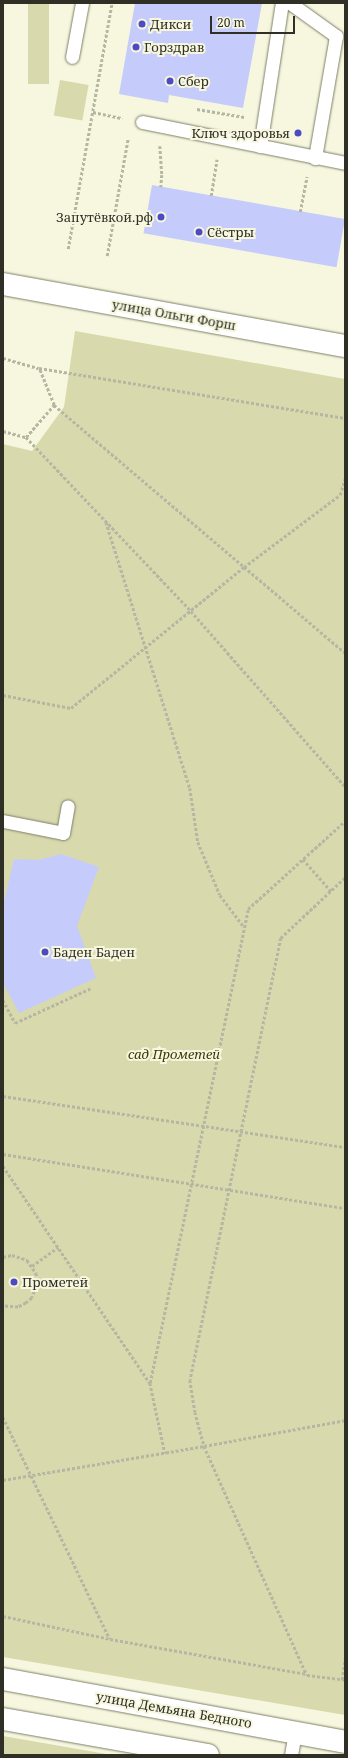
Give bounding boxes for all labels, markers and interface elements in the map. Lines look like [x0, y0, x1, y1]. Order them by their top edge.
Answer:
scale bar [212, 8, 297, 34]
text: 20 m [217, 14, 245, 31]
place label: Дикси [150, 16, 191, 32]
marker: Дикси [137, 19, 147, 29]
place label: Горздрав [144, 39, 204, 55]
marker: Горздрав [131, 42, 141, 52]
place label: Сбер [178, 73, 209, 89]
marker: Сбер [165, 76, 175, 86]
place label: Ключ здоровья [191, 125, 290, 141]
marker: Ключ здоровья [293, 128, 303, 138]
place label: Запутёвкой.рф [56, 209, 153, 225]
marker: Запутёвкой.рф [156, 212, 166, 222]
place label: Сёстры [207, 224, 254, 240]
marker: Сёстры [194, 227, 204, 237]
street label: улица Ольги Форш [111, 296, 237, 334]
place label: Баден Баден [53, 944, 135, 960]
marker: Баден Баден [40, 947, 50, 957]
park label: сад Прометей [128, 1046, 220, 1062]
place label: Прометей [22, 1274, 88, 1290]
marker: Прометей [9, 1277, 19, 1287]
street label: улица Демьяна Бедного [95, 1689, 253, 1731]

